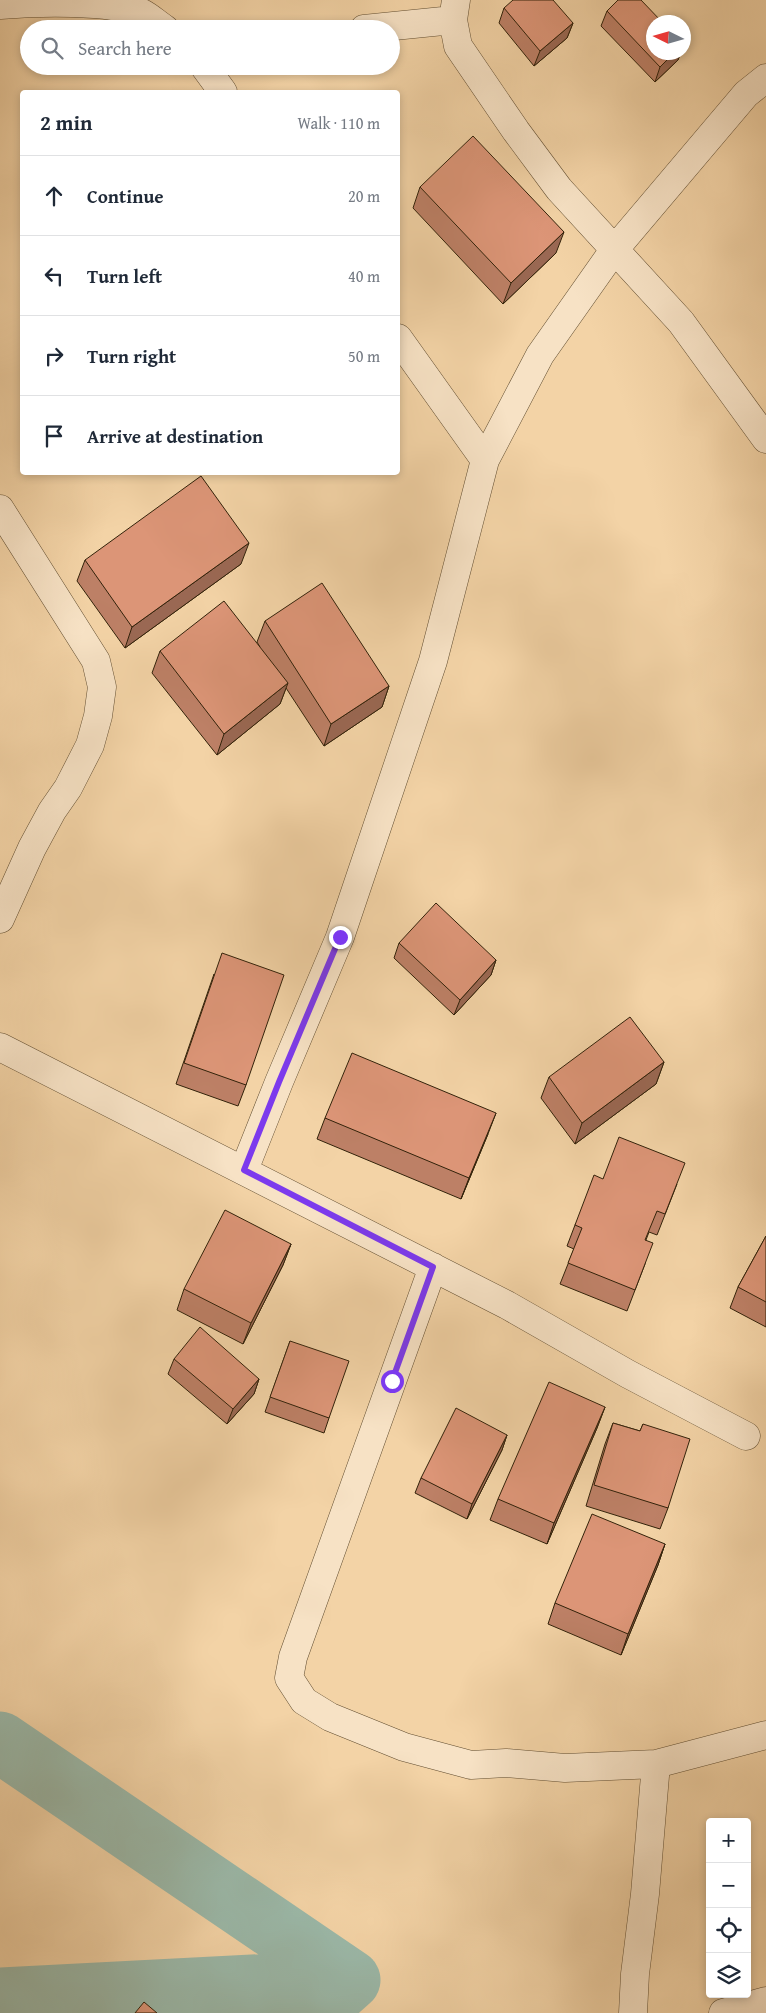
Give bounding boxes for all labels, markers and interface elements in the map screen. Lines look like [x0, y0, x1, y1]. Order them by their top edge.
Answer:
north arrow [646, 15, 691, 60]
search box [20, 20, 400, 75]
icon: search [38, 34, 66, 62]
text: Search here [78, 34, 172, 62]
text: 2 min [40, 107, 92, 138]
text: Walk · 110 m [297, 111, 380, 135]
icon: ahead [40, 182, 68, 210]
text: Continue [87, 182, 164, 210]
text: 20 m [348, 184, 380, 208]
icon: left [40, 262, 68, 290]
text: Turn left [87, 262, 162, 290]
text: 40 m [348, 264, 380, 288]
icon: right [40, 342, 68, 370]
text: Turn right [87, 342, 176, 370]
text: 50 m [348, 344, 380, 368]
icon: arrive [40, 422, 68, 450]
text: Arrive at destination [87, 422, 263, 450]
route end [329, 926, 352, 949]
route start [381, 1370, 404, 1393]
map controls [706, 1818, 751, 1998]
button: + [706, 1818, 751, 1863]
button: − [706, 1863, 751, 1908]
button: locate [706, 1908, 751, 1953]
button: layers [706, 1953, 751, 1998]

